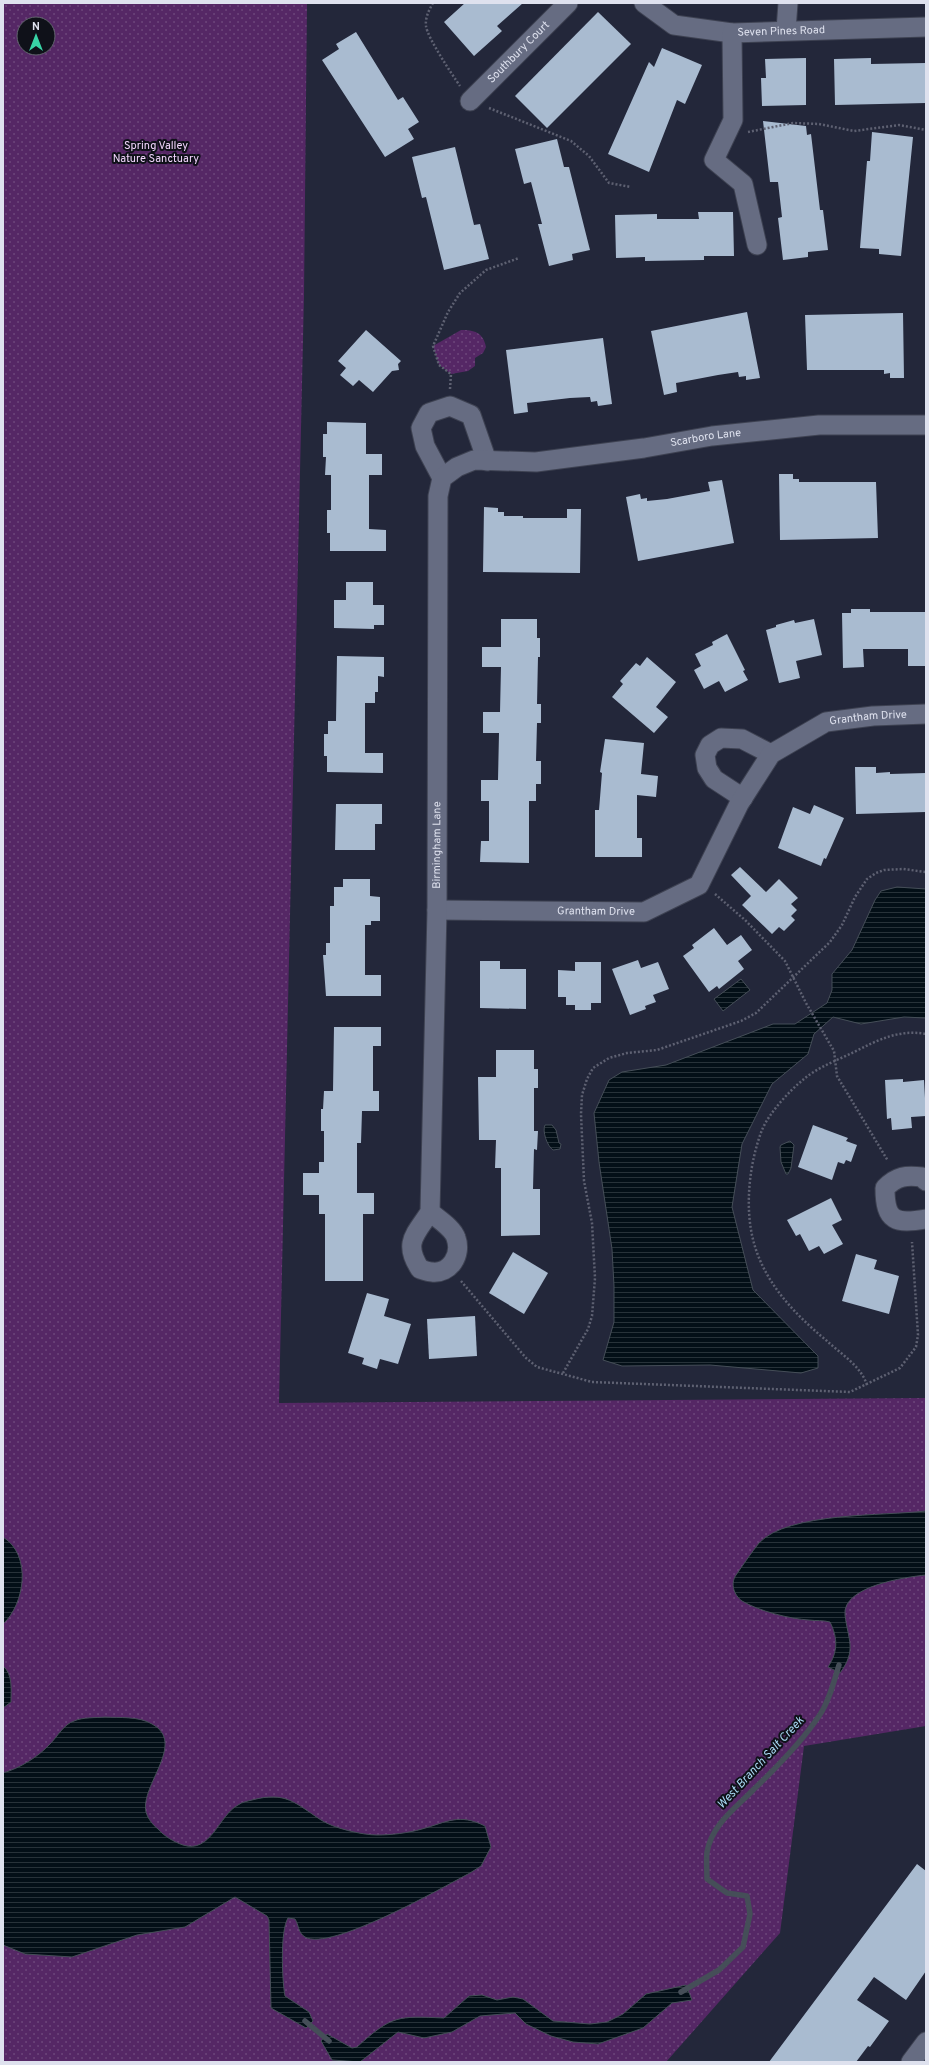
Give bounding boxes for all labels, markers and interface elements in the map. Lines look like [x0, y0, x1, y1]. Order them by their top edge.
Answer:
north arrow [16, 16, 56, 56]
street label: Southbury Court [485, 18, 553, 86]
text: N [32, 20, 40, 34]
street label: Seven Pines Road [737, 23, 825, 40]
park label: Spring Valley Nature Sanctuary [113, 139, 199, 166]
street label: Scarboro Lane [669, 426, 742, 450]
street label: Grantham Drive [829, 708, 907, 728]
street label: Birmingham Lane [430, 801, 444, 889]
street label: Grantham Drive [557, 904, 635, 919]
water label: West Branch Salt Creek [714, 1713, 809, 1813]

